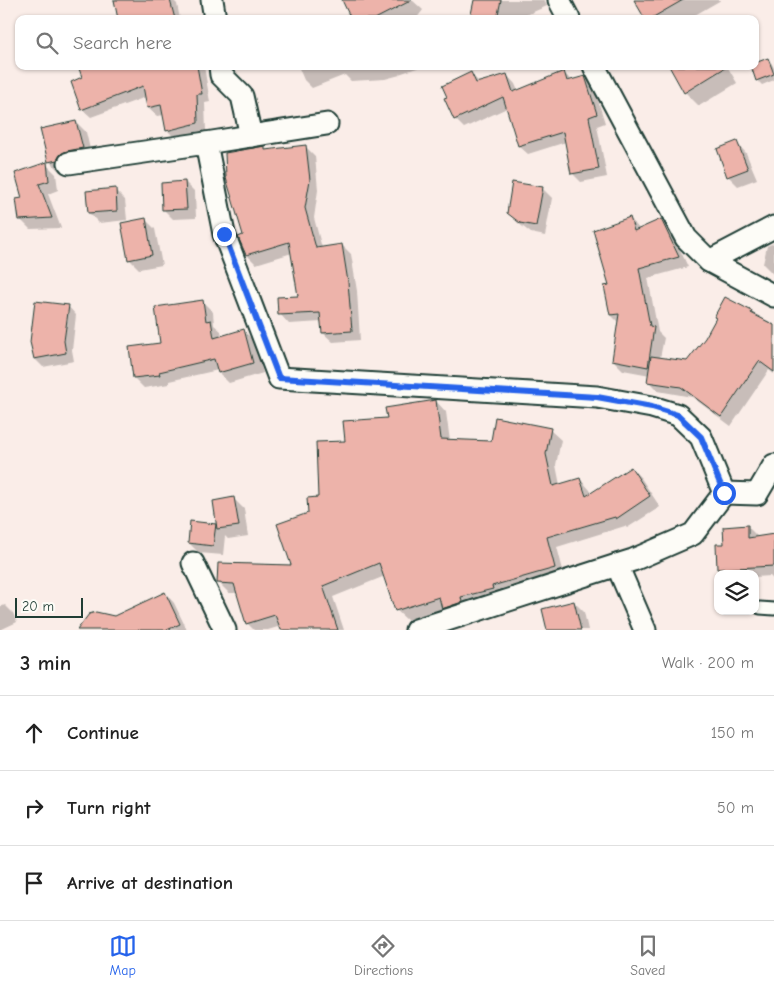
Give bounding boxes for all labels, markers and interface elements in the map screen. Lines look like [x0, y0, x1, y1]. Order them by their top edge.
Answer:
search box [15, 15, 759, 70]
icon: search [33, 29, 61, 57]
text: Search here [73, 32, 172, 54]
route end [213, 223, 236, 246]
route start [713, 482, 736, 505]
map controls [714, 570, 759, 615]
button: layers [714, 570, 759, 615]
scale bar [15, 595, 82, 618]
text: 20 m [22, 598, 54, 615]
text: 3 min [20, 651, 71, 675]
text: Walk · 200 m [662, 654, 754, 672]
icon: ahead [20, 719, 48, 747]
text: Continue [67, 722, 139, 744]
text: 150 m [711, 724, 754, 742]
icon: right [20, 794, 48, 822]
text: Turn right [67, 797, 151, 819]
text: 50 m [717, 799, 754, 817]
icon: arrive [20, 869, 48, 897]
text: Arrive at destination [67, 872, 233, 894]
tab: Map [109, 932, 137, 979]
tab: Directions [354, 932, 413, 979]
tab: Saved [630, 932, 665, 979]

